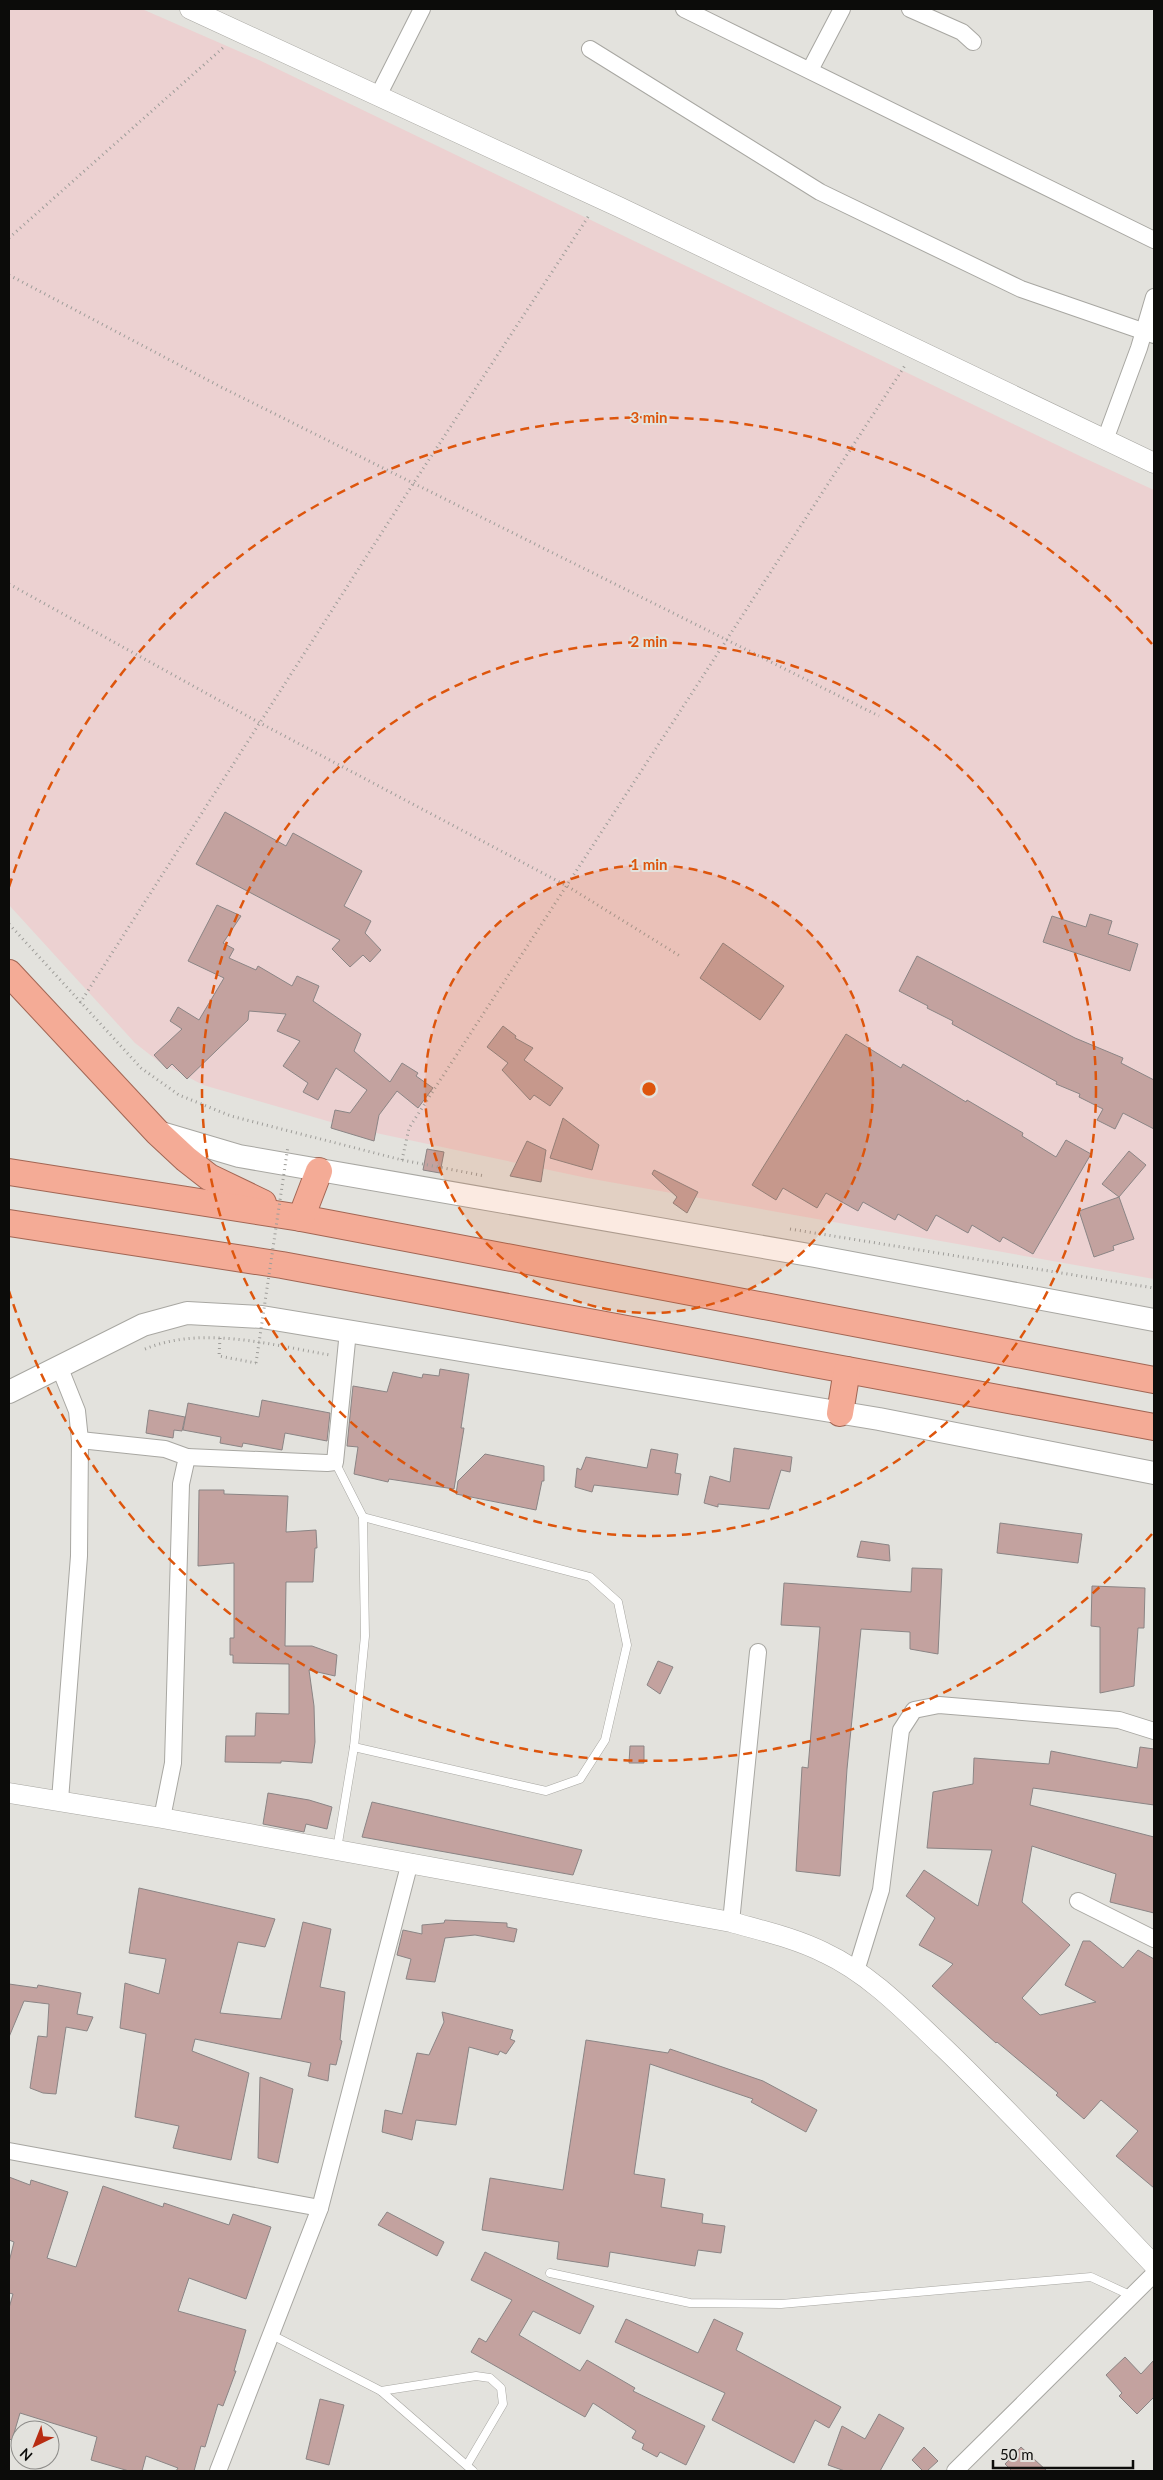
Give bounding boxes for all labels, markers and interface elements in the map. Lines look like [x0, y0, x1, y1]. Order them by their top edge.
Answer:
text: 3 min [630, 408, 668, 426]
text: 2 min [630, 632, 668, 650]
text: 1 min [630, 855, 668, 873]
centre of rings [640, 1080, 658, 1098]
north arrow [10, 2420, 60, 2470]
scale bar [993, 2438, 1133, 2470]
text: N [16, 2445, 36, 2465]
text: 50 m [1000, 2445, 1034, 2463]

